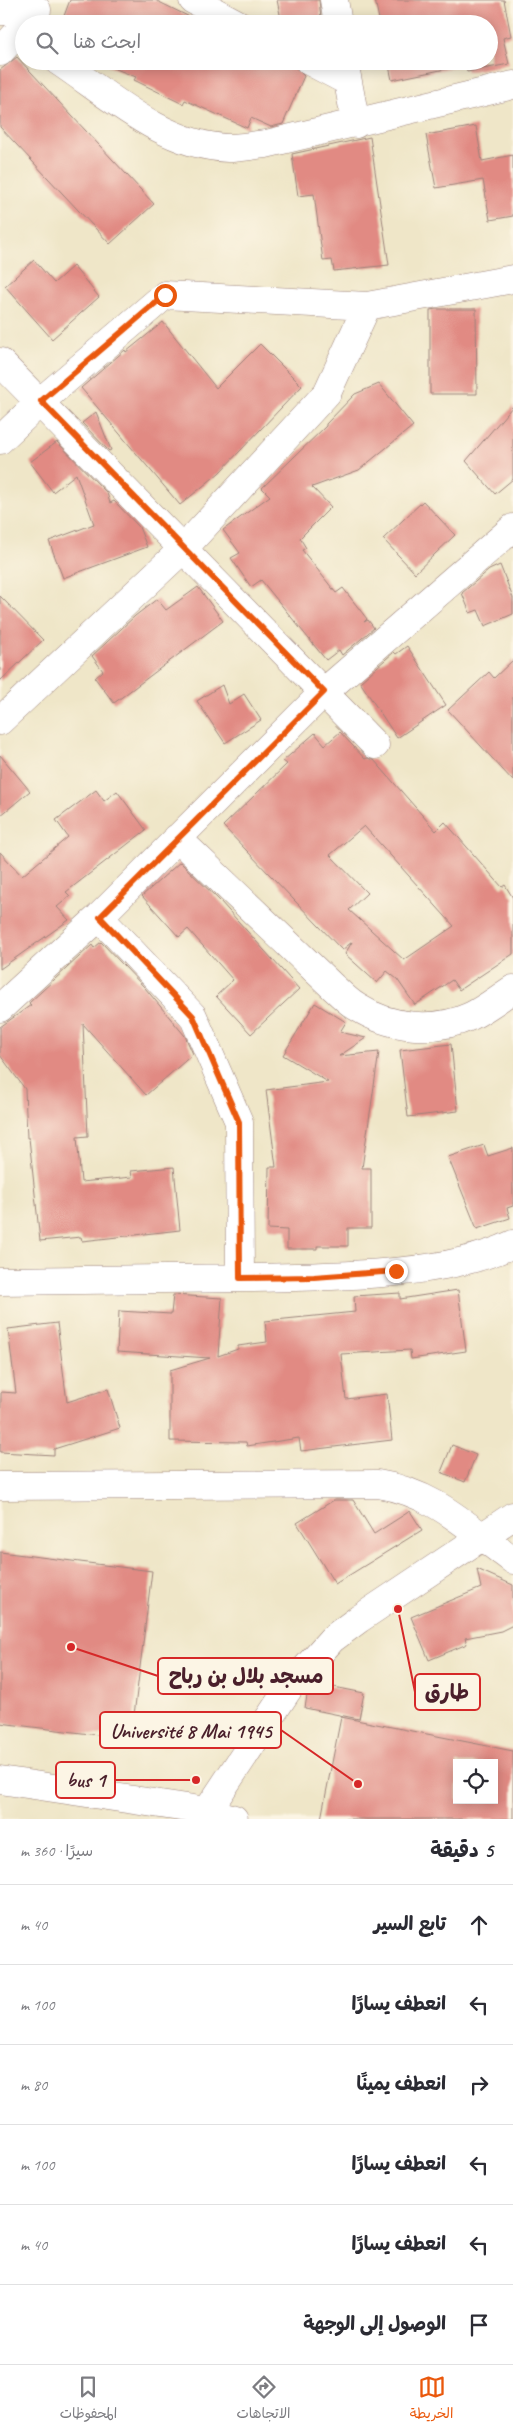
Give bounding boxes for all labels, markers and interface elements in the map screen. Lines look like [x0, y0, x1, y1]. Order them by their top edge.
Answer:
search box [15, 15, 498, 70]
icon: search [33, 29, 61, 57]
text: ابحث هنا [73, 30, 141, 54]
route start [154, 284, 177, 307]
route end [385, 1260, 408, 1283]
callout: مسجد بلال بن رباح [158, 1658, 333, 1694]
text: مسجد بلال بن رباح [168, 1663, 324, 1689]
callout: طارق [415, 1674, 480, 1710]
text: طارق [425, 1679, 469, 1705]
callout: Université 8 Mai 1945 [100, 1712, 281, 1748]
text: Université 8 Mai 1945 [110, 1718, 274, 1744]
map controls [453, 1759, 498, 1804]
button: locate [453, 1759, 498, 1804]
callout: bus 1 [56, 1762, 115, 1798]
text: bus 1 [67, 1767, 108, 1793]
text: 5 دقيقة [430, 1837, 493, 1863]
text: سيرًا · 360 m [20, 1841, 93, 1861]
icon: ahead [465, 1911, 493, 1939]
text: تابع السير [374, 1912, 446, 1936]
text: 40 m [20, 1915, 47, 1935]
icon: left [465, 1991, 493, 2019]
text: انعطف يسارًا [352, 1992, 446, 2016]
text: 100 m [20, 1995, 54, 2015]
icon: right [465, 2071, 493, 2099]
text: انعطف يمينًا [357, 2072, 446, 2096]
text: 80 m [20, 2075, 47, 2095]
icon: left [465, 2151, 493, 2179]
text: انعطف يسارًا [352, 2152, 446, 2176]
text: 100 m [20, 2155, 54, 2175]
icon: left [465, 2231, 493, 2259]
text: انعطف يسارًا [352, 2232, 446, 2256]
text: 40 m [20, 2235, 47, 2255]
icon: arrive [465, 2311, 493, 2339]
text: الوصول إلى الوجهة [303, 2312, 446, 2336]
tab: المحفوظات [60, 2373, 117, 2426]
tab: الاتجاهات [236, 2373, 291, 2426]
tab: الخريطة [410, 2373, 453, 2426]

